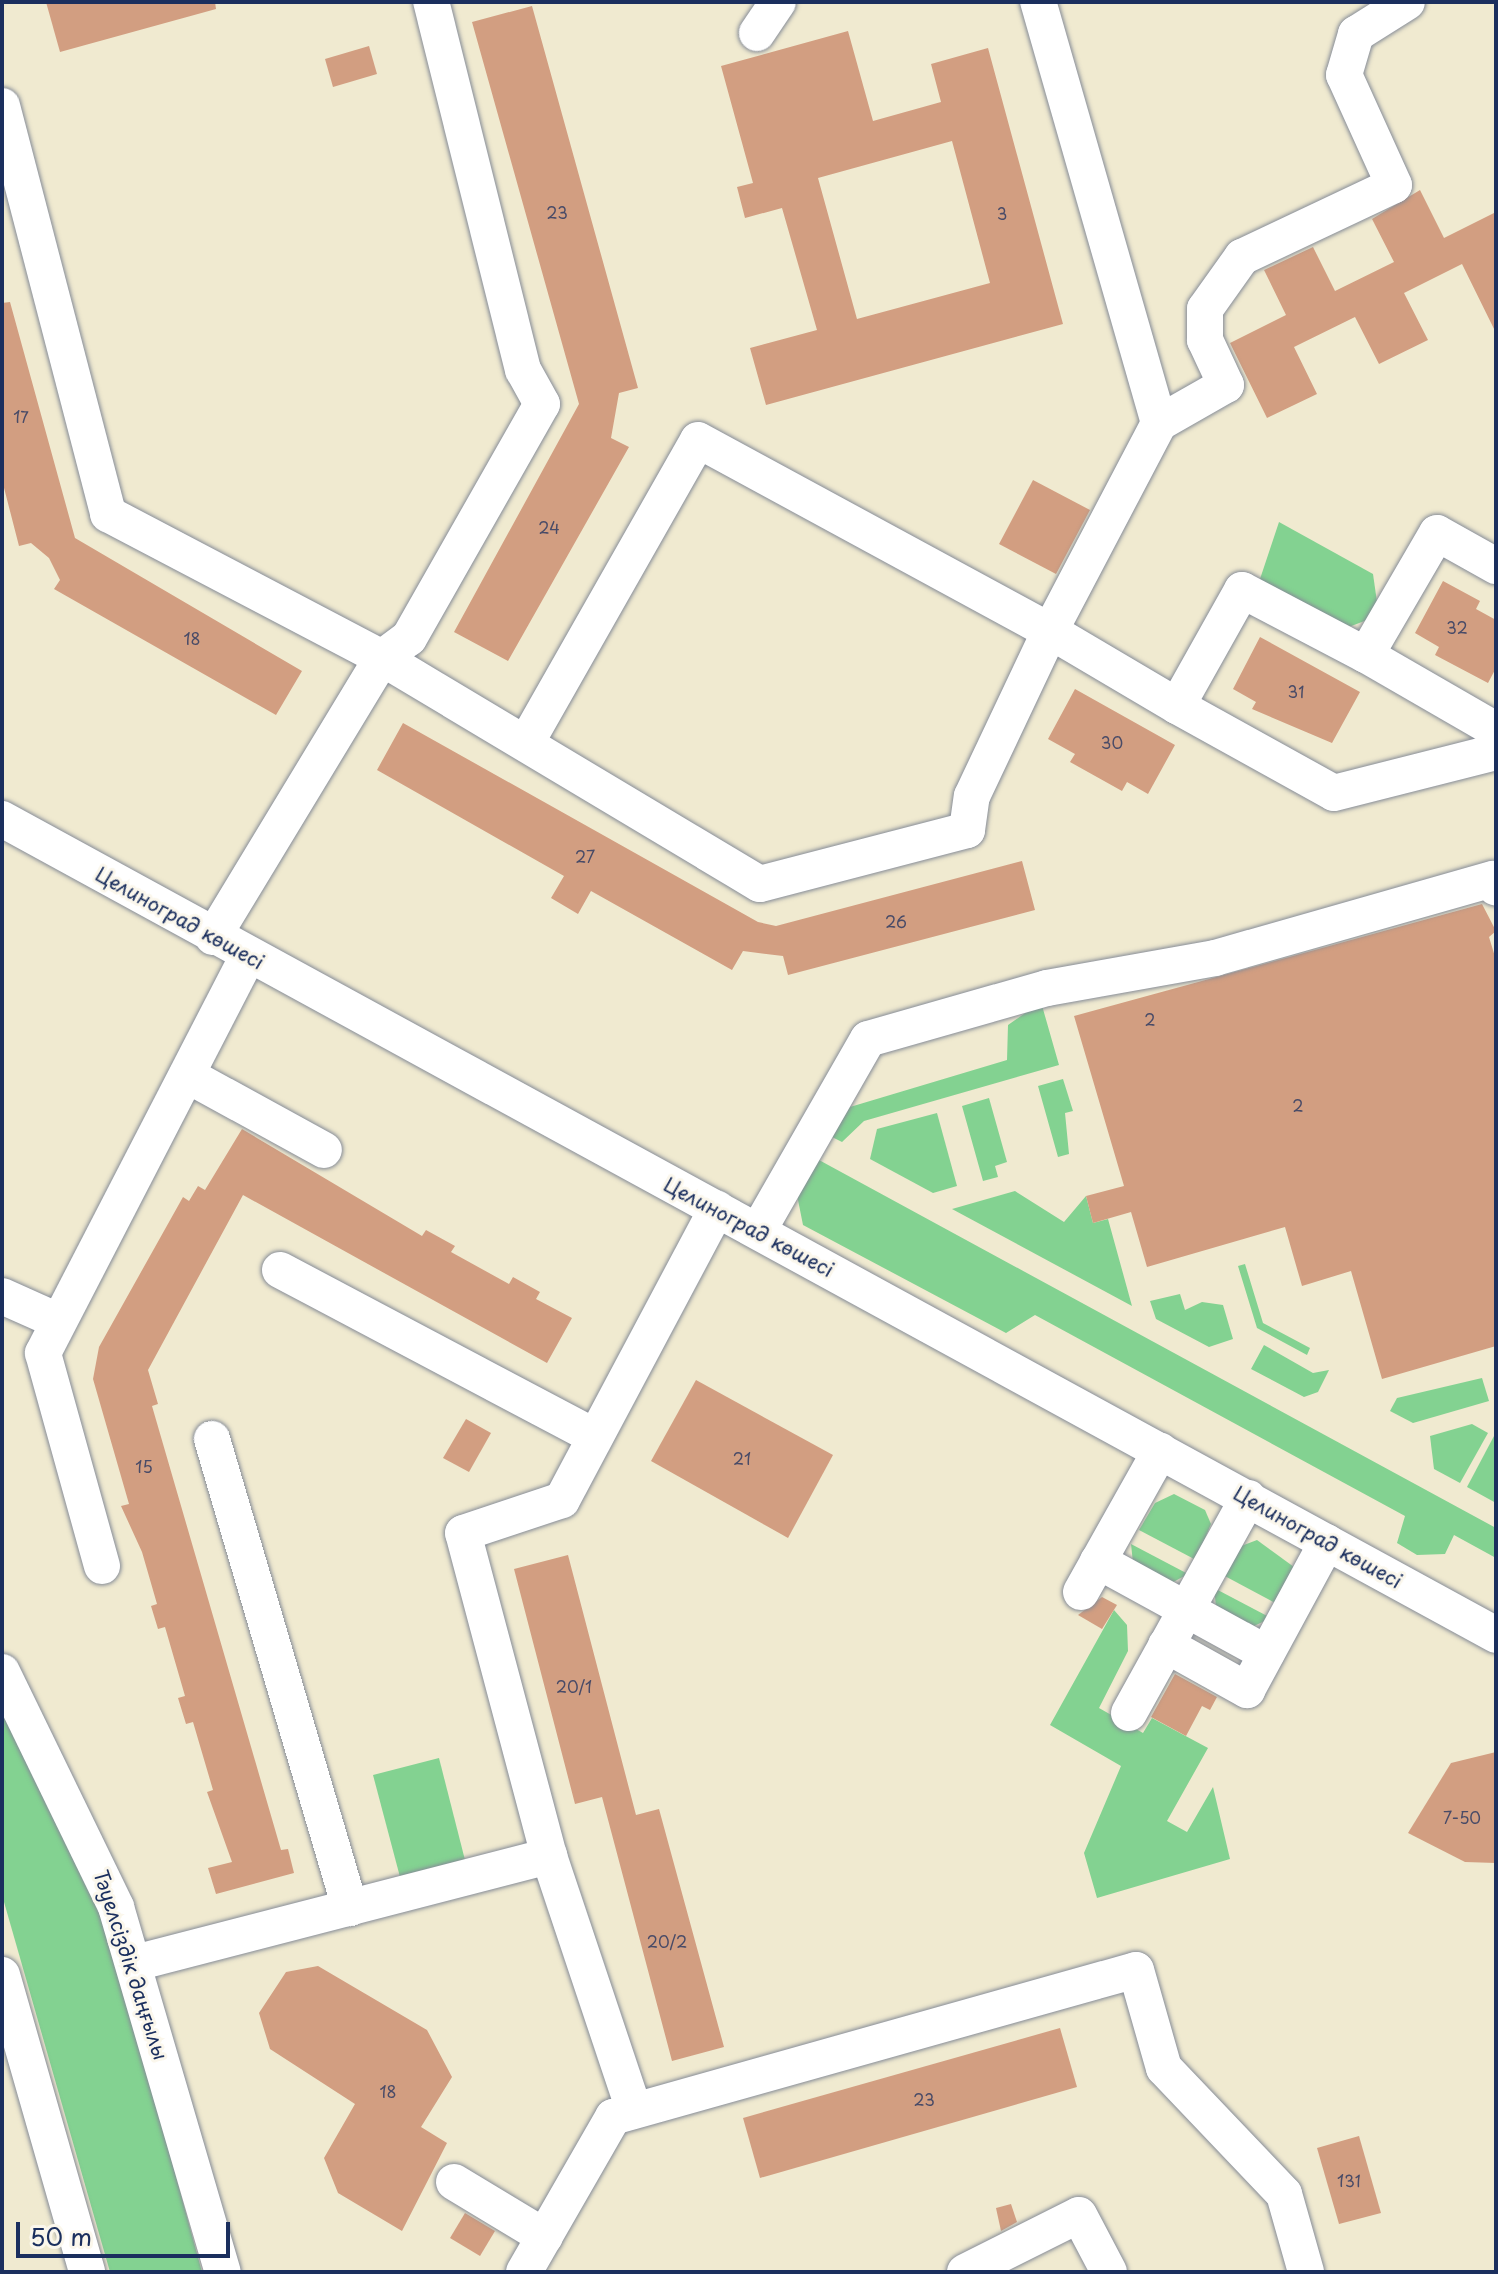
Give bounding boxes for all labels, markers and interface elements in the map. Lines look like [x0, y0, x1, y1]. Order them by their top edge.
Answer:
house number: 23 [546, 202, 568, 222]
house number: 3 [997, 203, 1007, 223]
house number: 17 [13, 406, 29, 426]
house number: 24 [538, 517, 560, 537]
house number: 32 [1446, 617, 1468, 637]
house number: 18 [183, 628, 201, 648]
house number: 31 [1288, 681, 1304, 701]
house number: 30 [1101, 732, 1123, 752]
house number: 27 [575, 846, 595, 866]
street label: Целиноград көшесі [91, 862, 269, 974]
house number: 26 [885, 911, 907, 931]
house number: 2 [1144, 1009, 1156, 1029]
house number: 2 [1292, 1095, 1304, 1115]
street label: Целиноград көшесі [660, 1172, 838, 1282]
house number: 21 [733, 1448, 751, 1468]
house number: 15 [135, 1456, 153, 1476]
street label: Целиноград көшесі [1229, 1481, 1407, 1593]
house number: 20/1 [556, 1676, 592, 1696]
house number: 7-50 [1443, 1807, 1481, 1827]
street label: Тәуелсіздік даңғылы [89, 1866, 173, 2064]
house number: 20/2 [647, 1931, 687, 1951]
house number: 18 [379, 2081, 397, 2101]
house number: 23 [913, 2089, 935, 2109]
house number: 131 [1337, 2170, 1361, 2190]
scale bar [20, 2206, 234, 2256]
text: 50 m [30, 2218, 92, 2254]

